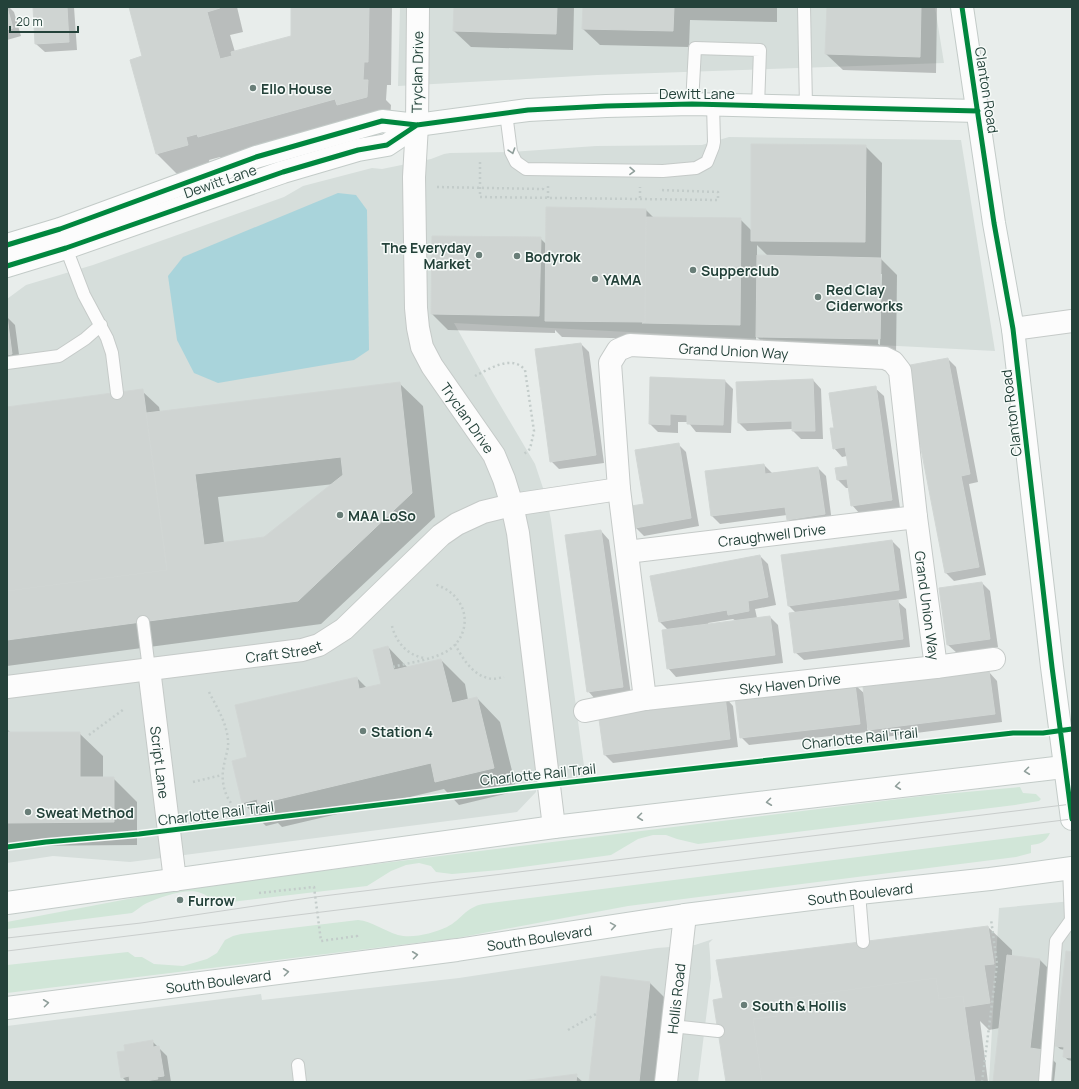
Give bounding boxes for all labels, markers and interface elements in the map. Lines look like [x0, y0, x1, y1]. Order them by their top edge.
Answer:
scale bar [10, 8, 78, 34]
text: 20 m [16, 13, 43, 30]
street label: Tryclan Drive [407, 31, 427, 113]
street label: Clanton Road [971, 45, 1003, 135]
place label: Ello House [261, 79, 332, 98]
marker: Ello House [248, 83, 258, 93]
street label: Dewitt Lane [659, 84, 735, 103]
one-way arrow [507, 148, 516, 155]
street label: Dewitt Lane [181, 160, 259, 202]
one-way arrow [629, 167, 635, 175]
place label: The Everyday Market [381, 238, 471, 273]
place label: Bodyrok [525, 247, 581, 266]
marker: The Everyday Market [474, 250, 484, 260]
marker: Bodyrok [512, 251, 522, 261]
place label: Supperclub [701, 261, 780, 280]
marker: Supperclub [688, 265, 698, 275]
place label: YAMA [603, 270, 642, 289]
marker: YAMA [590, 274, 600, 284]
place label: Red Clay Ciderworks [826, 280, 904, 315]
marker: Red Clay Ciderworks [813, 292, 823, 302]
street label: Grand Union Way [678, 338, 790, 363]
street label: Clanton Road [996, 369, 1026, 457]
street label: Tryclan Drive [437, 378, 499, 457]
place label: MAA LoSo [348, 506, 416, 525]
marker: MAA LoSo [335, 510, 345, 520]
street label: Craughwell Drive [717, 519, 827, 550]
street label: Grand Union Way [911, 550, 945, 662]
street label: Craft Street [244, 635, 324, 667]
street label: Sky Haven Drive [738, 668, 841, 698]
place label: Station 4 [371, 722, 433, 741]
street label: Charlotte Rail Trail [801, 722, 919, 754]
street label: Script Lane [147, 725, 174, 800]
marker: Station 4 [358, 726, 368, 736]
street label: Charlotte Rail Trail [479, 758, 597, 790]
one-way arrow [1024, 766, 1030, 775]
one-way arrow [895, 782, 901, 791]
street label: Charlotte Rail Trail [157, 796, 275, 830]
one-way arrow [766, 797, 772, 806]
place label: Sweat Method [36, 803, 134, 822]
marker: Sweat Method [23, 807, 33, 817]
one-way arrow [637, 813, 643, 822]
street label: South Boulevard [806, 878, 914, 909]
place label: Furrow [188, 891, 235, 910]
marker: Furrow [175, 895, 185, 905]
street label: South Boulevard [485, 920, 593, 955]
one-way arrow [609, 922, 616, 931]
one-way arrow [412, 951, 418, 960]
street label: Hollis Road [662, 962, 689, 1035]
street label: South Boulevard [164, 965, 272, 997]
one-way arrow [283, 968, 289, 977]
place label: South & Hollis [752, 996, 847, 1015]
one-way arrow [43, 999, 49, 1008]
marker: South & Hollis [739, 1000, 749, 1010]

